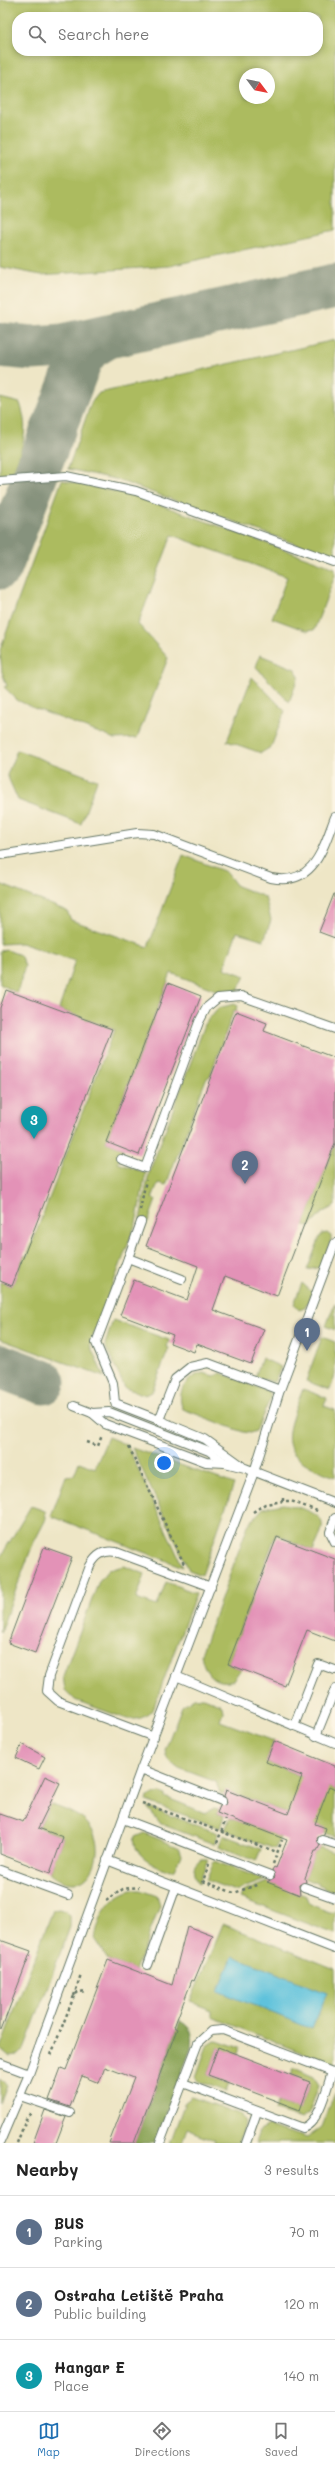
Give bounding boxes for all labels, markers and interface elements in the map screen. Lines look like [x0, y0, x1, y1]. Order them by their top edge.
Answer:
search box [12, 12, 323, 56]
icon: search [26, 23, 48, 45]
text: Search here [58, 24, 149, 44]
north arrow [239, 68, 275, 104]
pin: 3 [21, 1106, 47, 1139]
pin: 2 [232, 1151, 258, 1184]
pin: 1 [294, 1318, 320, 1351]
your location [154, 1453, 174, 1473]
text: Nearby [16, 2158, 78, 2180]
text: 3 results [264, 2161, 319, 2178]
text: BUS [54, 2213, 84, 2233]
text: 1 [26, 2223, 32, 2240]
text: 70 m [289, 2223, 319, 2240]
text: Parking [54, 2233, 102, 2250]
text: Ostraha Letiště Praha [54, 2285, 224, 2305]
text: 2 [25, 2295, 33, 2312]
text: 120 m [283, 2295, 319, 2312]
text: Public building [54, 2305, 146, 2322]
text: Hangar E [54, 2357, 125, 2377]
text: 3 [25, 2367, 33, 2384]
text: 140 m [283, 2367, 319, 2384]
text: Place [54, 2377, 89, 2394]
tab: Map [37, 2420, 60, 2459]
tab: Directions [134, 2420, 190, 2459]
tab: Saved [265, 2420, 298, 2459]

